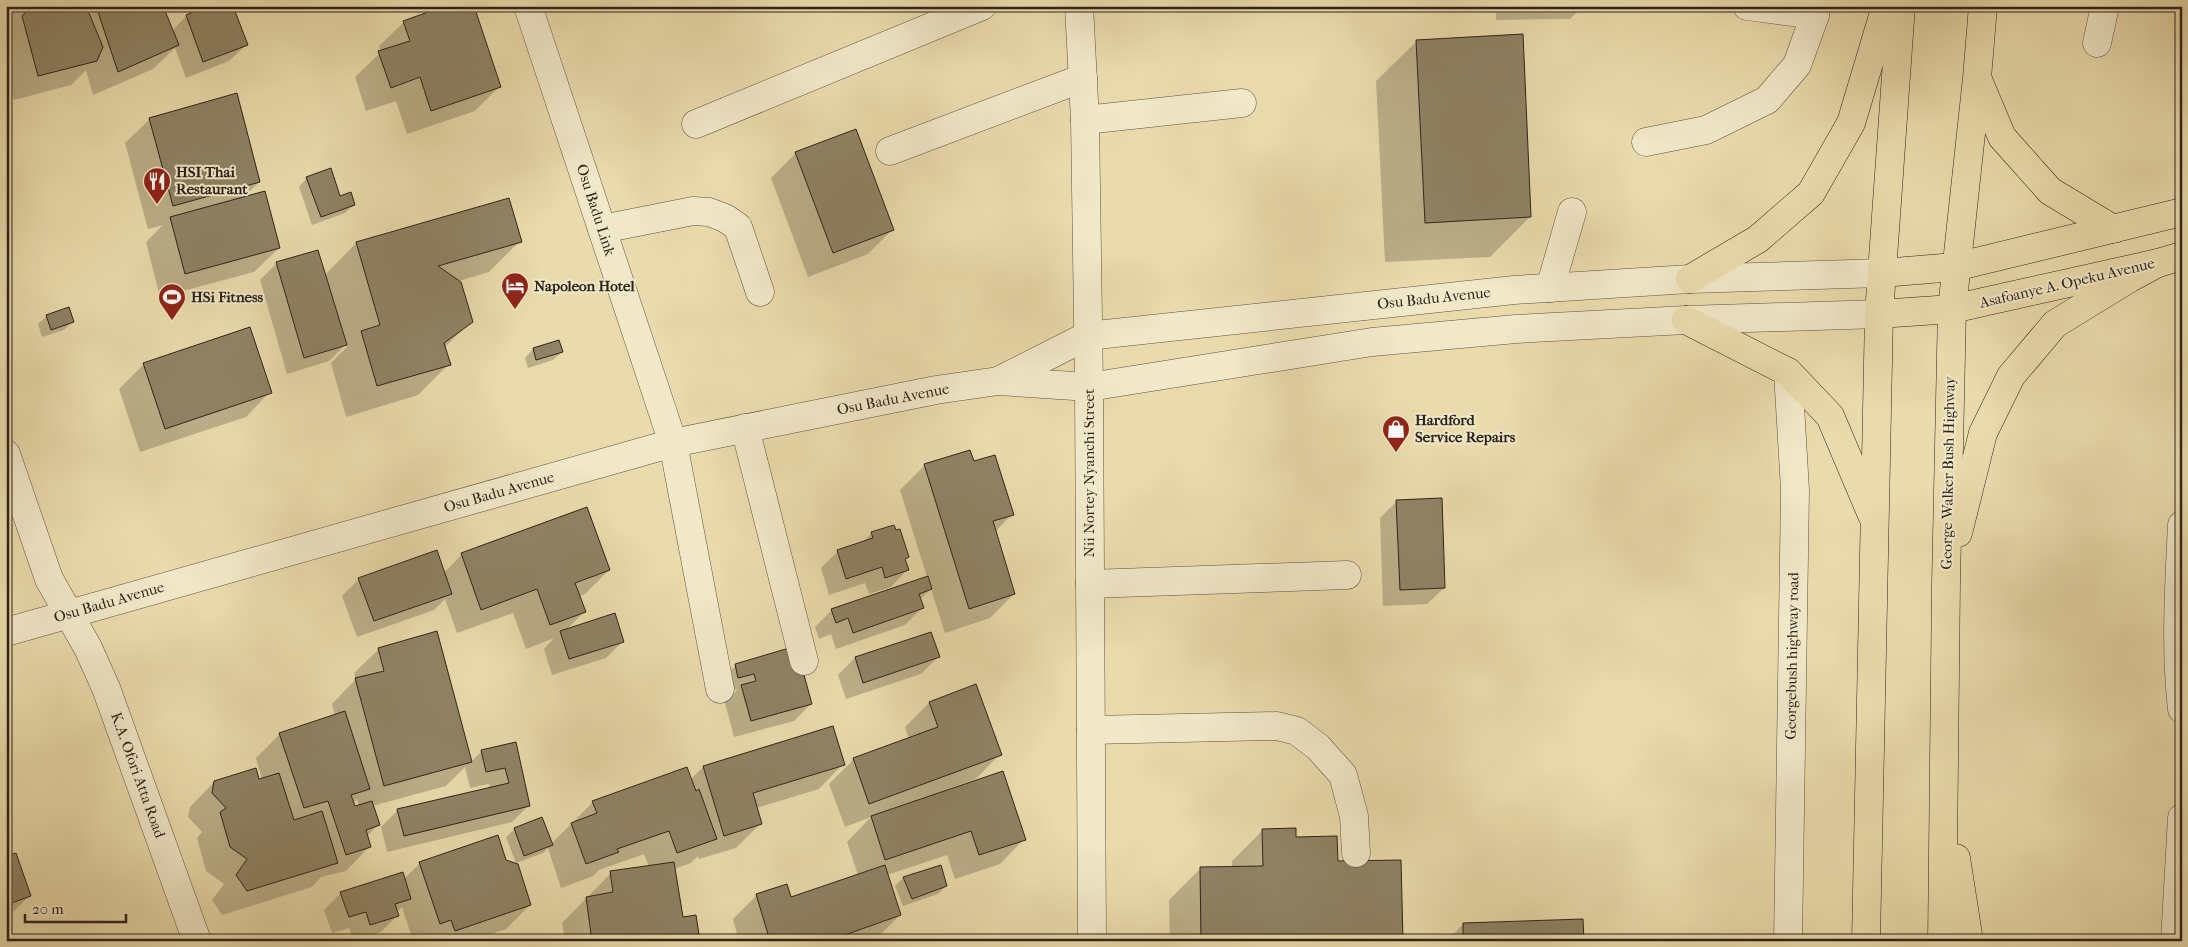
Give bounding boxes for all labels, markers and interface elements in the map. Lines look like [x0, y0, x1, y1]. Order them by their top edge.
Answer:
street label: Osu Badu Link [573, 162, 619, 258]
place label: HSI Thai Restaurant [176, 163, 248, 198]
restaurant icon: HSI Thai Restaurant [142, 166, 172, 205]
street label: Asafoanye A. Opeku Avenue [1977, 254, 2157, 312]
hotel icon: Napoleon Hotel [500, 271, 530, 310]
place label: Napoleon Hotel [534, 277, 635, 295]
sports icon: HSi Fitness [157, 282, 187, 321]
street label: Osu Badu Avenue [1376, 283, 1492, 313]
place label: HSi Fitness [191, 288, 264, 306]
street label: George Walker Bush Highway [1937, 375, 1959, 570]
street label: Osu Badu Avenue [835, 379, 951, 419]
street label: Nii Nortey Nyanchi Street [1080, 388, 1098, 557]
place label: Hardford Service Repairs [1415, 411, 1516, 446]
shop icon: Hardford Service Repairs [1381, 414, 1411, 453]
street label: Osu Badu Avenue [442, 467, 557, 516]
street label: Georgebush highway road [1782, 571, 1802, 740]
street label: Osu Badu Avenue [52, 577, 167, 626]
street label: K.A. Ofori Atta Road [107, 710, 169, 841]
scale bar [25, 892, 126, 924]
text: 20 m [32, 900, 64, 918]

